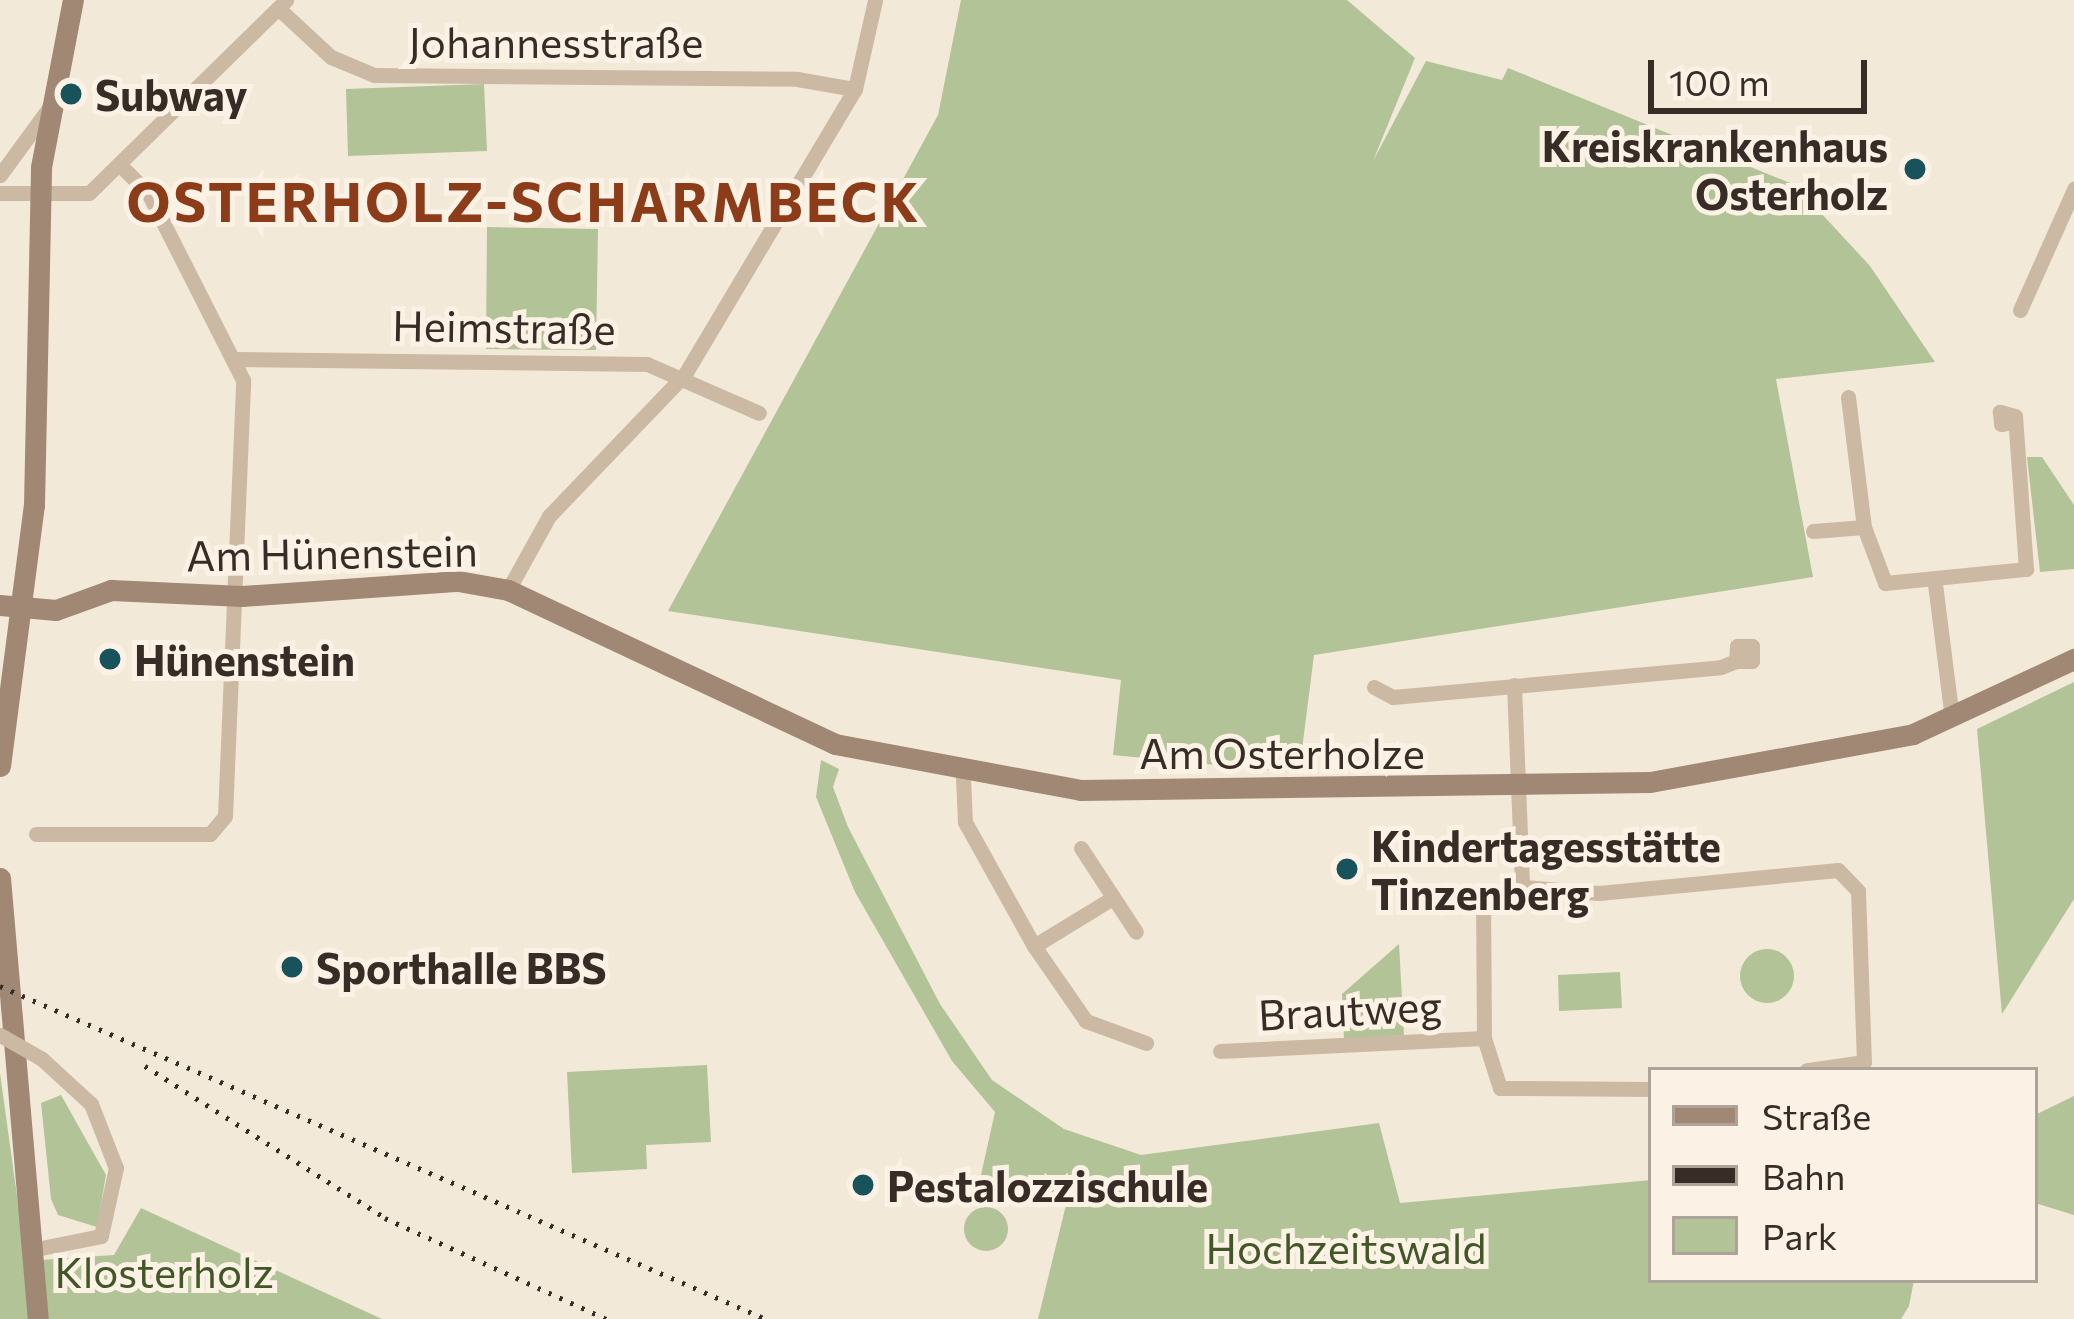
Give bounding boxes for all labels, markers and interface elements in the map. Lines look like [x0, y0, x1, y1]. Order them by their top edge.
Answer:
street label: Johannesstraße [409, 16, 703, 66]
scale bar [1654, 36, 1873, 110]
text: 100 m [1669, 59, 1770, 103]
place label: Subway [95, 69, 247, 119]
marker: Subway [58, 81, 84, 107]
place label: Kreiskrankenhaus Osterholz [1542, 120, 1888, 219]
marker: Kreiskrankenhaus Osterholz [1899, 153, 1931, 185]
district label: OSTERHOLZ-SCHARMBECK [127, 168, 921, 232]
street label: Heimstraße [392, 299, 616, 353]
street label: Am Hünenstein [186, 524, 478, 580]
place label: Hünenstein [134, 634, 355, 684]
marker: Hünenstein [97, 646, 123, 672]
street label: Am Osterholze [1139, 727, 1425, 777]
place label: Kindertagesstätte Tinzenberg [1371, 820, 1721, 918]
marker: Kindertagesstätte Tinzenberg [1334, 856, 1360, 882]
place label: Sporthalle BBS [316, 942, 607, 992]
marker: Sporthalle BBS [279, 954, 305, 980]
street label: Brautweg [1257, 979, 1443, 1039]
legend [1648, 1067, 2038, 1283]
text: Straße [1762, 1093, 1871, 1137]
text: Bahn [1762, 1153, 1845, 1197]
place label: Pestalozzischule [887, 1160, 1208, 1210]
marker: Pestalozzischule [850, 1172, 876, 1198]
text: Park [1762, 1213, 1837, 1257]
park label: Hochzeitswald [1205, 1222, 1487, 1272]
park label: Klosterholz [54, 1246, 274, 1296]

